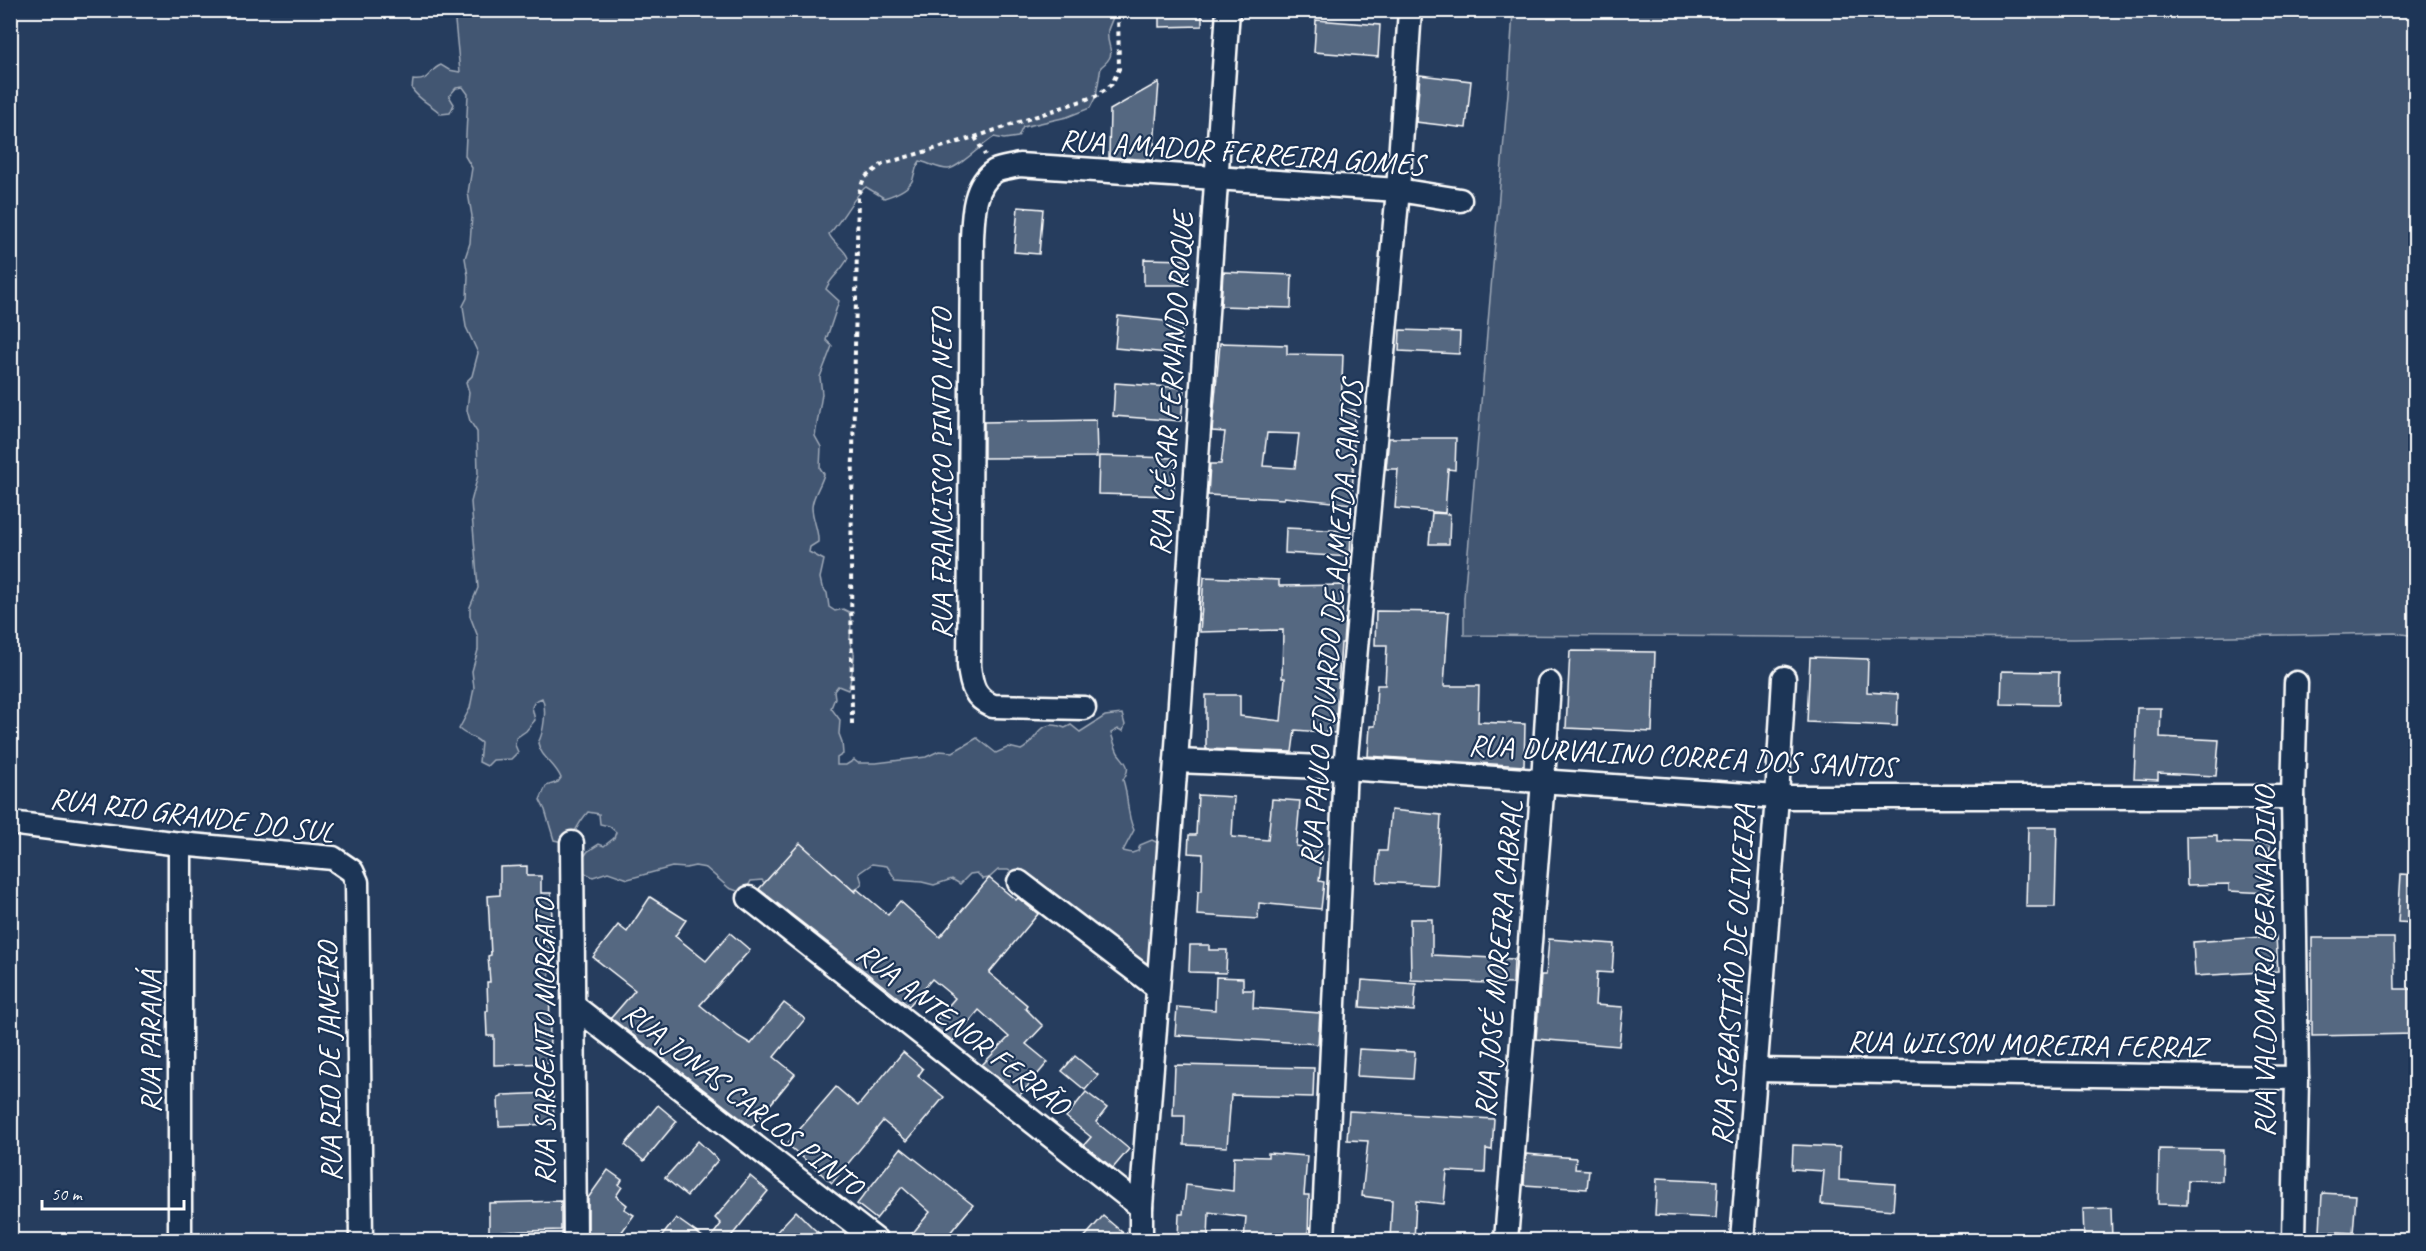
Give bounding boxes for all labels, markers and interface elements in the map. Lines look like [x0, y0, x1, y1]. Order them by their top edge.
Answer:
street label: RUA AMADOR FERREIRA GOMES [1058, 120, 1429, 184]
street label: RUA CÉSAR FERNANDO ROQUE [1140, 207, 1202, 557]
street label: RUA FRANCISCO PINTO NETO [922, 306, 960, 639]
street label: RUA PAULO EDUARDO DE ALMEIDA SANTOS [1291, 375, 1372, 868]
street label: RUA DURVALINO CORREA DOS SANTOS [1468, 726, 1901, 786]
street label: RUA RIO GRANDE DO SUL [48, 779, 337, 851]
street label: RUA VALDOMIRO BERNARDINO [2245, 784, 2283, 1137]
street label: RUA JOSÉ MOREIRA CABRAL [1465, 798, 1531, 1119]
street label: RUA SEBASTIÃO DE OLIVEIRA [1702, 802, 1764, 1146]
street label: RUA SARGENTO MORGATO [525, 896, 563, 1185]
street label: RUA ANTENOR FERRÃO [849, 934, 1079, 1126]
street label: RUA RIO DE JANEIRO [308, 939, 350, 1182]
street label: RUA PARANÁ [131, 967, 169, 1113]
street label: RUA JONAS CARLOS PINTO [615, 993, 873, 1206]
street label: RUA WILSON MOREIRA FERRAZ [1847, 1022, 2211, 1066]
scale bar [42, 1173, 184, 1211]
text: 50 m [51, 1183, 84, 1205]

